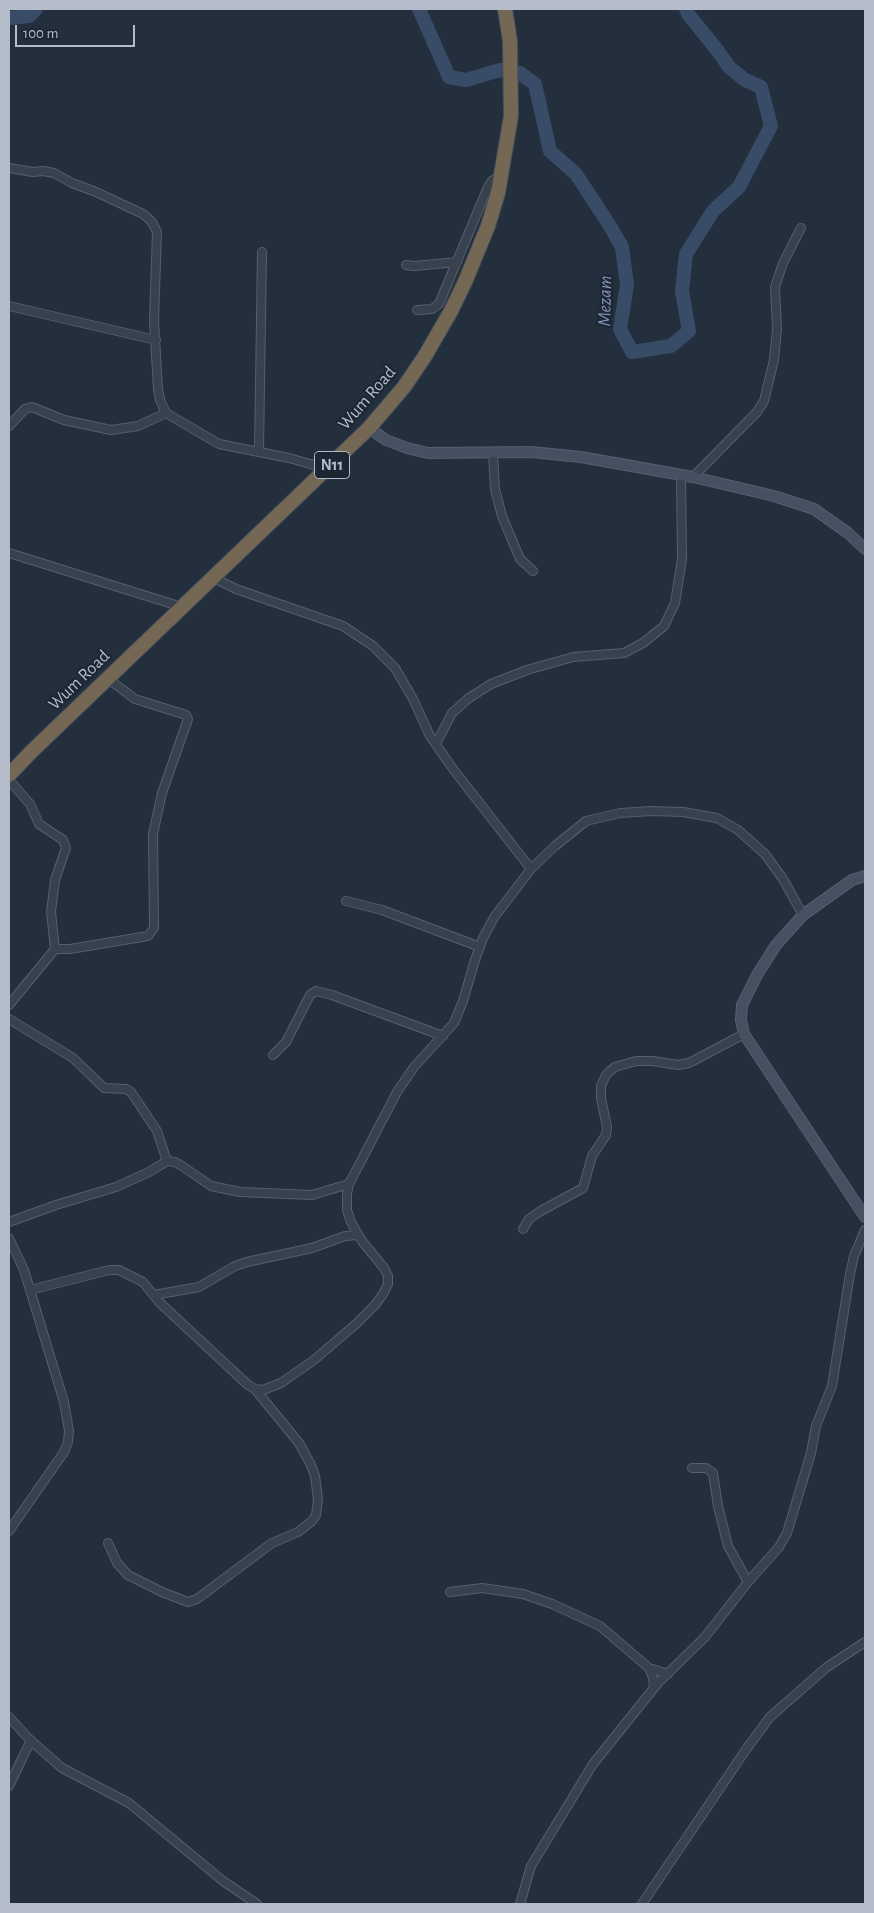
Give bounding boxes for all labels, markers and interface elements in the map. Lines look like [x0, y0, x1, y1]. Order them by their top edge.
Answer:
scale bar [18, 15, 138, 47]
text: 100 m [23, 26, 58, 41]
water label: Mezam [593, 275, 617, 327]
street label: Wum Road [333, 362, 401, 434]
road number: N11 [314, 452, 350, 478]
street label: Wum Road [44, 645, 114, 715]

